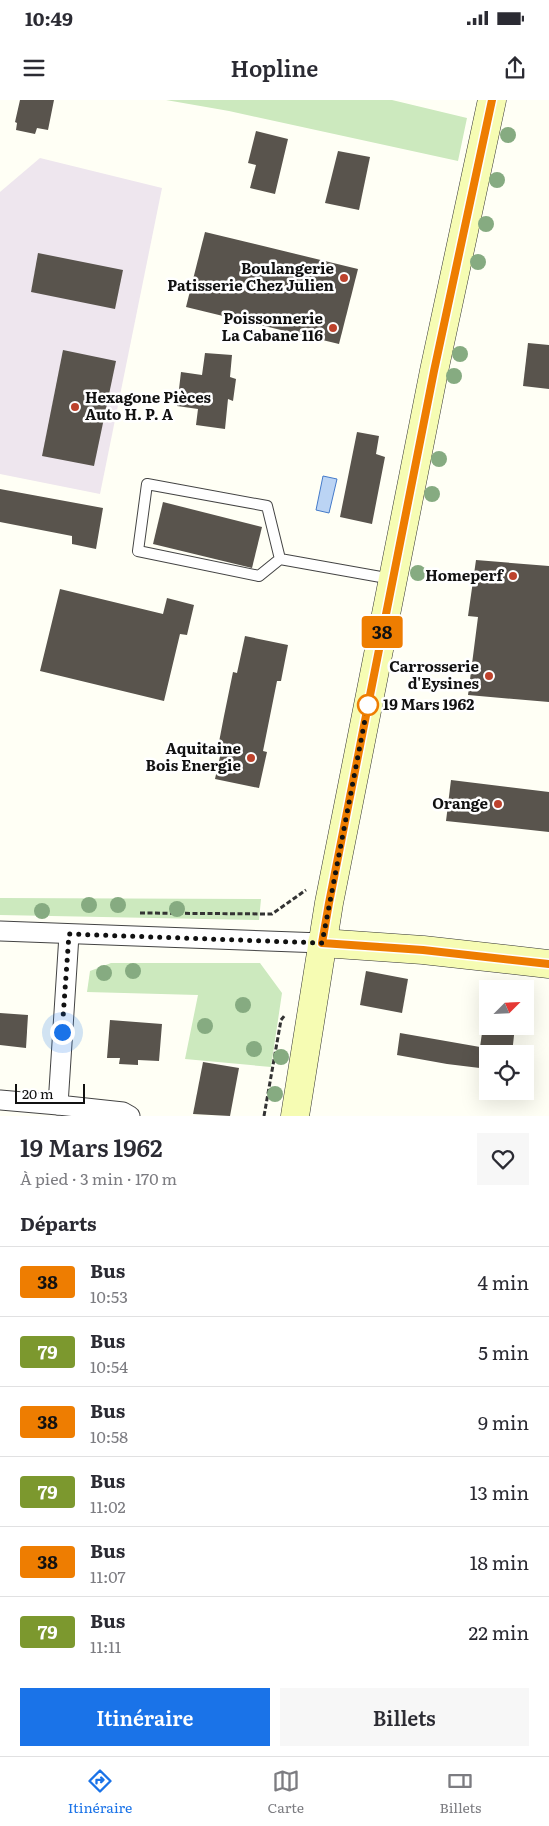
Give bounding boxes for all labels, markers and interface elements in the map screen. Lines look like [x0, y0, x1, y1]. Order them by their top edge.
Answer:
text: 10:49 [25, 4, 73, 32]
text: Hopline [231, 51, 318, 84]
icon: menu [20, 54, 48, 82]
icon: share [501, 54, 529, 82]
place label: Boulangerie Patisserie Chez Julien [167, 256, 335, 296]
marker: Boulangerie Patisserie Chez Julien [338, 272, 350, 284]
place label: Poissonnerie La Cabane 116 [221, 306, 323, 346]
marker: Poissonnerie La Cabane 116 [327, 322, 339, 334]
place label: Hexagone Pièces Auto H. P. A [85, 385, 212, 425]
marker: Hexagone Pièces Auto H. P. A [69, 401, 81, 413]
place label: Homeperf [425, 563, 505, 586]
marker: Homeperf [507, 570, 519, 582]
line badge: 38 [360, 616, 404, 648]
text: 38 [372, 618, 392, 645]
place label: Carrosserie d'Eysines [389, 654, 480, 694]
marker: Carrosserie d'Eysines [483, 670, 495, 682]
place label: 19 Mars 1962 [383, 692, 474, 715]
marker: 19 Mars 1962 [357, 694, 379, 716]
place label: Aquitaine Bois Energie [146, 736, 242, 776]
marker: Aquitaine Bois Energie [245, 752, 257, 764]
place label: Orange [432, 791, 488, 814]
marker: Orange [492, 798, 504, 810]
north arrow [479, 980, 534, 1035]
map controls [479, 980, 534, 1100]
your location [50, 1020, 75, 1045]
button: locate [479, 1045, 534, 1100]
scale bar [15, 1081, 85, 1104]
text: 20 m [22, 1083, 54, 1103]
text: 19 Mars 1962 [20, 1129, 163, 1164]
button: heart [477, 1133, 529, 1185]
text: À pied · 3 min · 170 m [20, 1166, 177, 1190]
text: Départs [20, 1209, 96, 1237]
text: Bus [90, 1256, 125, 1284]
text: 38 [37, 1268, 58, 1295]
text: 4 min [477, 1268, 529, 1296]
text: 10:53 [90, 1284, 128, 1308]
text: Bus [90, 1326, 125, 1354]
text: 79 [37, 1338, 58, 1365]
text: 5 min [478, 1338, 529, 1366]
text: 10:54 [90, 1354, 128, 1378]
text: Bus [90, 1396, 125, 1424]
text: 38 [37, 1408, 58, 1435]
text: 9 min [478, 1408, 529, 1436]
text: 10:58 [90, 1424, 128, 1448]
text: Bus [90, 1466, 125, 1494]
text: 79 [37, 1478, 58, 1505]
text: 13 min [470, 1478, 529, 1506]
text: 11:02 [90, 1494, 126, 1518]
text: Bus [90, 1536, 125, 1564]
text: 38 [37, 1548, 58, 1575]
text: 18 min [470, 1548, 529, 1576]
text: 11:07 [90, 1564, 126, 1588]
text: Bus [90, 1606, 125, 1634]
text: 79 [37, 1618, 58, 1645]
text: 22 min [469, 1618, 529, 1646]
text: 11:11 [90, 1634, 121, 1658]
button: Itinéraire [20, 1688, 270, 1746]
button: Billets [280, 1688, 529, 1746]
tab: Itinéraire [68, 1767, 132, 1817]
tab: Carte [268, 1767, 304, 1817]
tab: Billets [439, 1767, 481, 1817]

